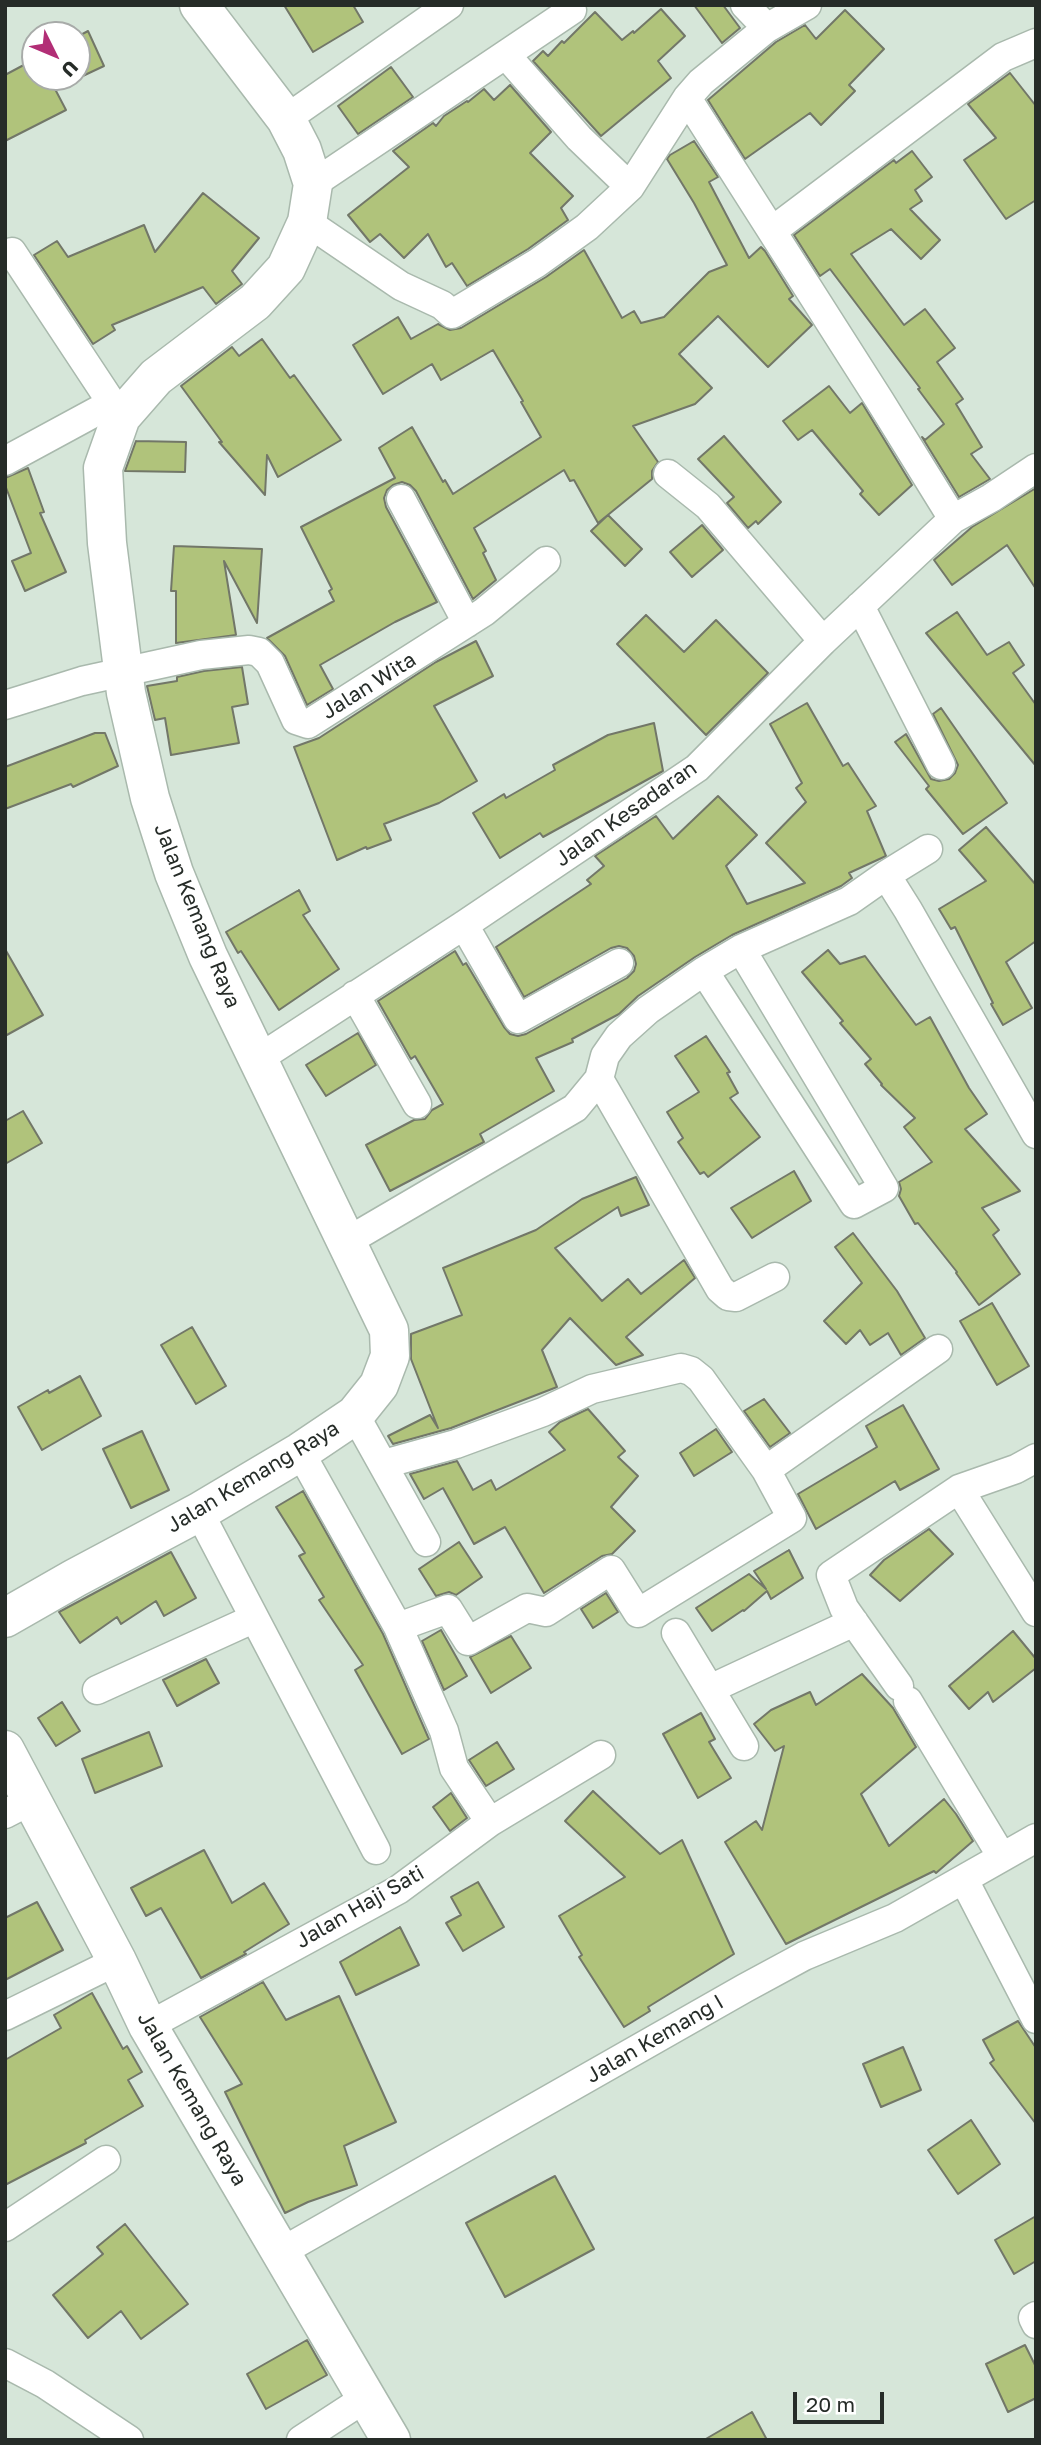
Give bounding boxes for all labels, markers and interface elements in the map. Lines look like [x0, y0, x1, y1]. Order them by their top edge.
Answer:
north arrow [21, 21, 91, 91]
text: U [57, 56, 83, 82]
street label: Jalan Wita [317, 647, 421, 725]
street label: Jalan Kesadaran [550, 756, 702, 872]
street label: Jalan Kemang Raya [149, 820, 245, 1012]
street label: Jalan Kemang Raya [162, 1416, 344, 1538]
street label: Jalan Haji Sati [291, 1860, 429, 1954]
street label: Jalan Kemang I [582, 1989, 728, 2089]
street label: Jalan Kemang Raya [132, 2008, 252, 2190]
scale bar [796, 2378, 887, 2422]
text: 20 m [806, 2391, 855, 2417]

